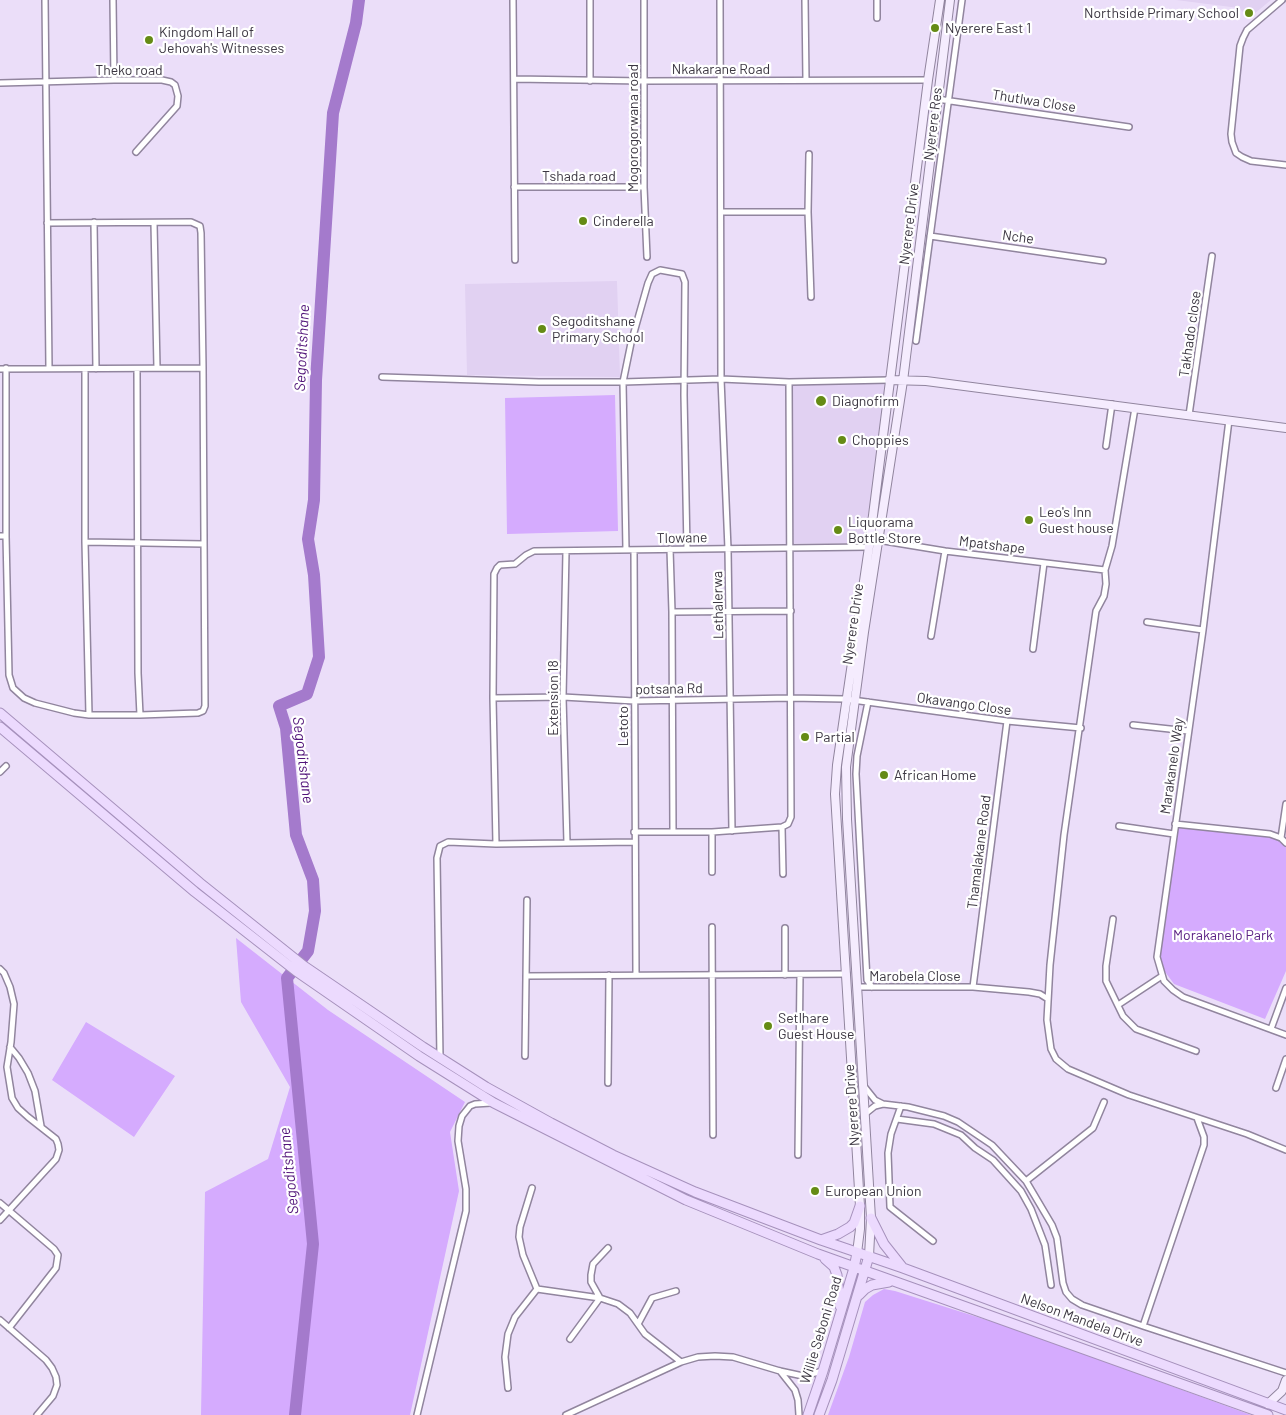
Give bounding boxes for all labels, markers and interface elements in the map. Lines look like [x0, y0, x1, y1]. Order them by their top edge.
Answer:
place label: Northside Primary School [1084, 5, 1239, 21]
marker: Northside Primary School [1243, 7, 1255, 19]
place label: Nyerere East 1 [945, 20, 1031, 36]
marker: Nyerere East 1 [929, 22, 941, 34]
place label: Kingdom Hall of Jehovah's Witnesses [159, 24, 284, 56]
marker: Kingdom Hall of Jehovah's Witnesses [143, 34, 155, 46]
street label: Nkakarane Road [672, 61, 770, 77]
street label: Theko road [95, 62, 163, 78]
street label: Mogorogorwana road [625, 64, 641, 192]
street label: Nyerere Res [920, 86, 946, 162]
street label: Thutlwa Close [991, 86, 1077, 116]
street label: Tshada road [542, 168, 616, 184]
street label: Nyerere Drive [896, 182, 922, 266]
place label: Cinderella [593, 213, 654, 229]
marker: Cinderella [577, 215, 589, 227]
street label: Nche [1001, 226, 1035, 248]
street label: Takhado close [1176, 290, 1204, 378]
water label: Segoditshane [291, 304, 313, 392]
place label: Segoditshane Primary School [552, 313, 644, 346]
marker: Segoditshane Primary School [536, 323, 548, 335]
place label: Diagnofirm [832, 393, 899, 409]
marker: Diagnofirm [814, 394, 828, 408]
place label: Choppies [852, 432, 909, 448]
marker: Choppies [836, 434, 848, 446]
place label: Leo's Inn Guest house [1039, 504, 1114, 536]
place label: Liquorama Bottle Store [848, 514, 921, 546]
marker: Leo's Inn Guest house [1023, 514, 1035, 526]
marker: Liquorama Bottle Store [832, 524, 844, 536]
street label: Tlowane [657, 529, 707, 547]
street label: Mpatshape [958, 533, 1026, 557]
street label: Lethalerwa [709, 571, 727, 639]
street label: Nyerere Drive [839, 582, 867, 666]
street label: Extension 18 [545, 660, 561, 736]
street label: potsana Rd [635, 680, 703, 698]
street label: Okavango Close [916, 689, 1012, 719]
street label: Letoto [615, 706, 631, 746]
water label: Segoditshane [289, 716, 317, 804]
street label: Marakanelo Way [1157, 717, 1187, 815]
place label: Partial [815, 729, 855, 745]
marker: Partial [799, 731, 811, 743]
place label: African Home [894, 767, 976, 783]
marker: African Home [878, 769, 890, 781]
street label: Thamalakane Road [964, 794, 994, 910]
park label: Morakanelo Park [1173, 927, 1273, 943]
street label: Marobela Close [869, 968, 961, 984]
place label: Setlhare Guest House [778, 1010, 855, 1042]
marker: Setlhare Guest House [762, 1020, 774, 1032]
street label: Nyerere Drive [841, 1063, 863, 1147]
water label: Segoditshane [275, 1127, 303, 1215]
place label: European Union [825, 1183, 922, 1199]
marker: European Union [809, 1185, 821, 1197]
street label: Willie Seboni Road [797, 1274, 845, 1386]
street label: Nelson Mandela Drive [1019, 1290, 1145, 1350]

